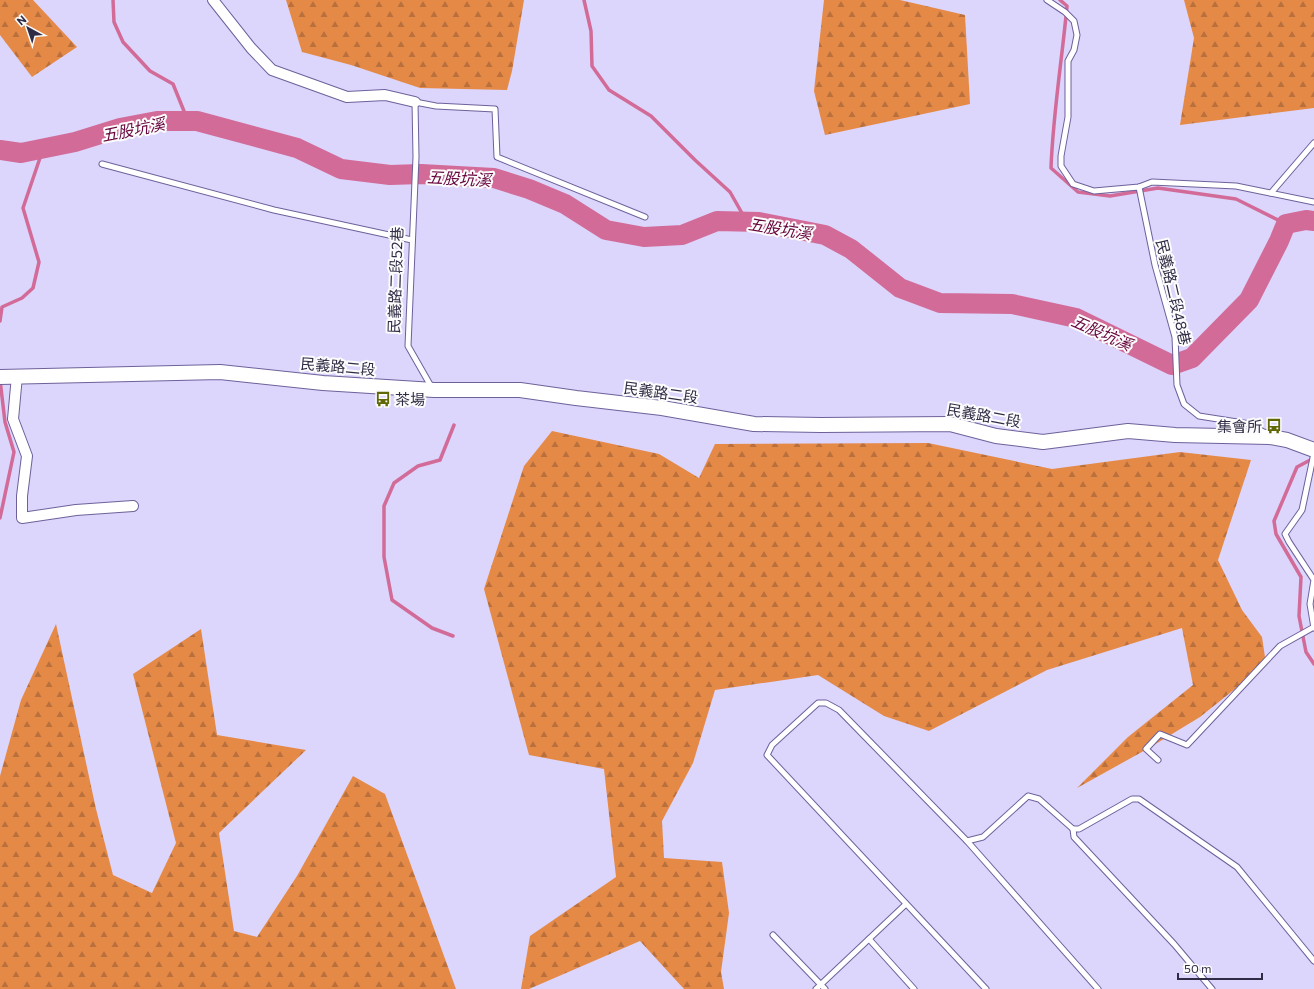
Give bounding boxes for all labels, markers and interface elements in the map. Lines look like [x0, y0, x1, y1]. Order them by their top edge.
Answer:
north arrow [8, 8, 48, 48]
text: N [14, 12, 29, 28]
water label: 五股坑溪 [100, 113, 168, 144]
water label: 五股坑溪 [427, 167, 493, 189]
water label: 五股坑溪 [747, 214, 815, 243]
street label: 民義路二段52巷 [384, 226, 406, 334]
street label: 民義路二段48巷 [1153, 237, 1195, 347]
water label: 五股坑溪 [1069, 310, 1137, 355]
street label: 民義路二段 [300, 354, 376, 378]
street label: 民義路二段 [623, 378, 699, 406]
bus stop icon: 茶場 [374, 390, 392, 408]
place label: 茶場 [395, 390, 425, 408]
street label: 民義路二段 [945, 400, 1023, 430]
place label: 集會所 [1217, 417, 1262, 435]
bus stop icon: 集會所 [1265, 417, 1283, 435]
scale bar [1178, 955, 1262, 981]
text: 50 m [1184, 961, 1212, 975]

